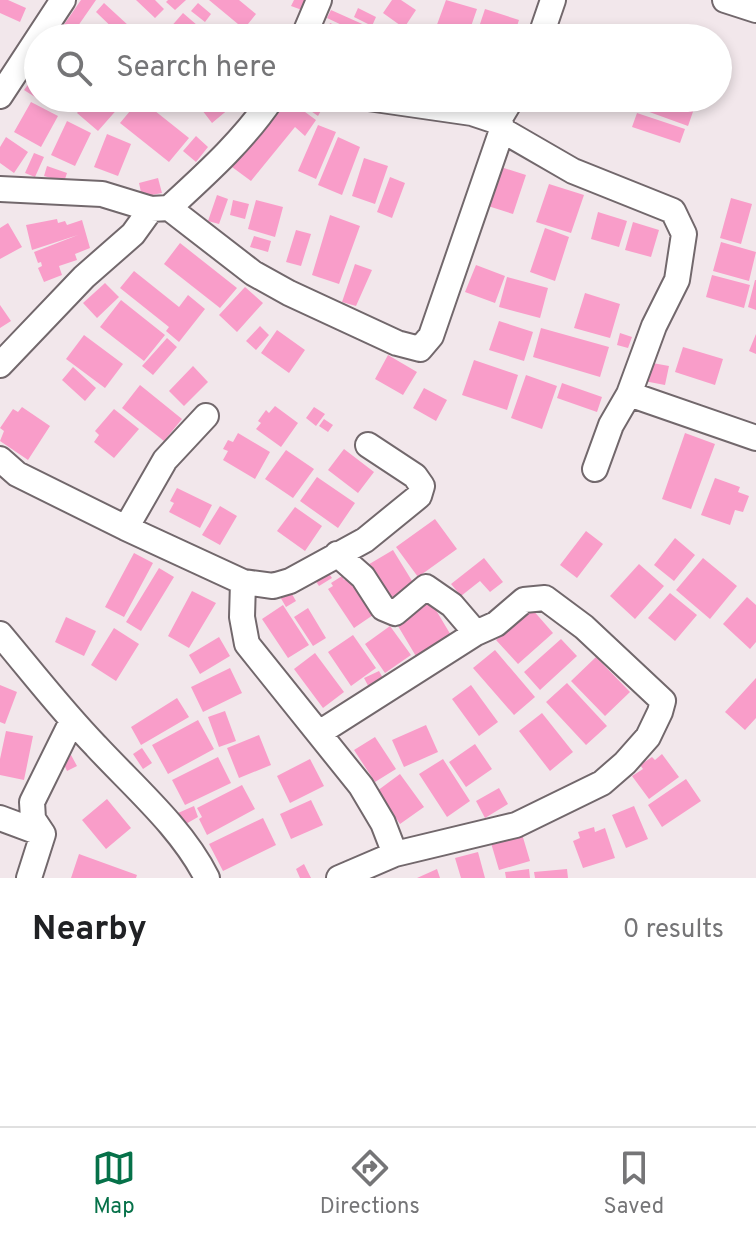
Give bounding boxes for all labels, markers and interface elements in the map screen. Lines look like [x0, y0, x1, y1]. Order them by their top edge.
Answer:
search box [24, 24, 732, 112]
icon: search [52, 46, 96, 90]
text: Search here [116, 50, 276, 87]
text: Nearby [32, 909, 147, 952]
text: 0 results [623, 914, 724, 947]
tab: Map [92, 1146, 136, 1221]
tab: Directions [320, 1146, 420, 1221]
tab: Saved [604, 1146, 664, 1221]

